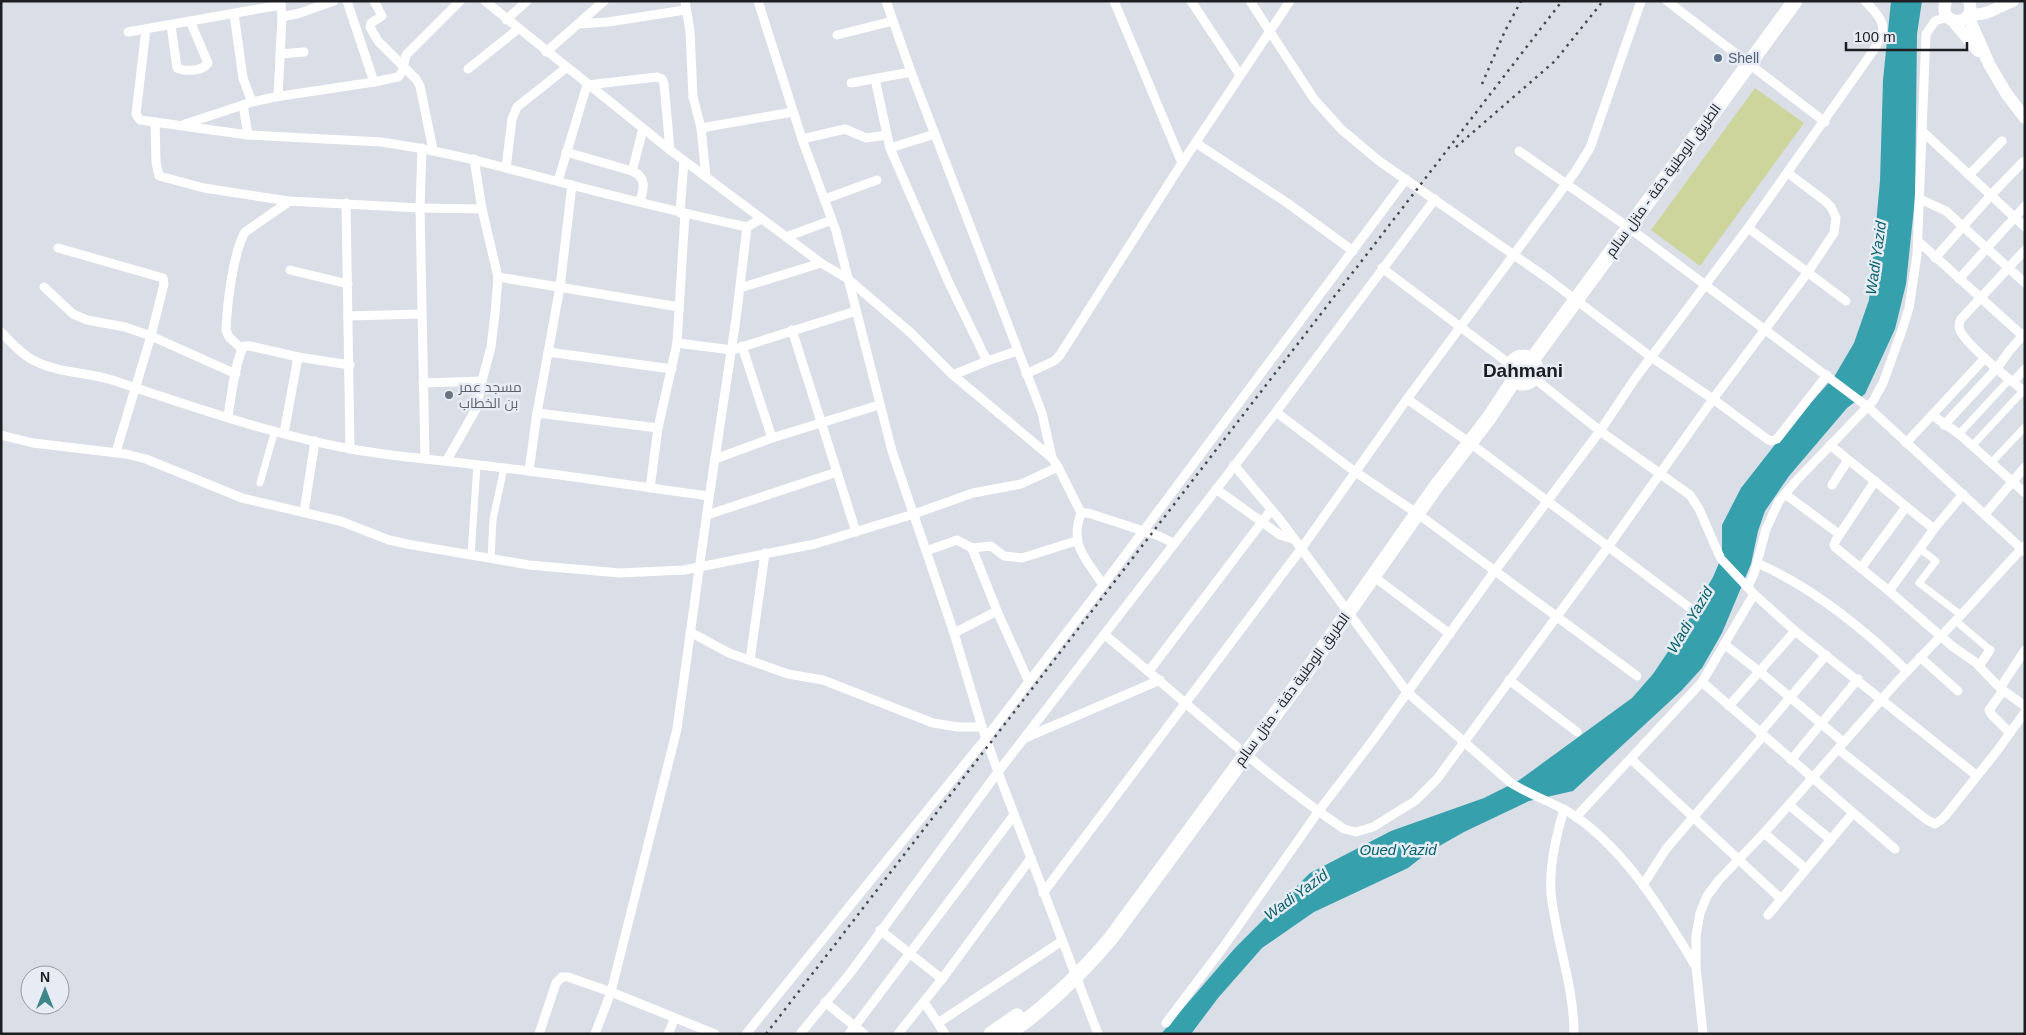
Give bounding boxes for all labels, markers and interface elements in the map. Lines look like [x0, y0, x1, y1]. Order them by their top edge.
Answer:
scale bar [1846, 20, 1967, 52]
text: 100 m [1854, 28, 1896, 45]
place label: Shell [1728, 50, 1759, 66]
marker: Shell [1712, 52, 1724, 64]
street label: الطريق الوطنية دقة - منزل سالم [1602, 100, 1725, 261]
water label: Wadi Yazid [1862, 219, 1889, 296]
district label: Dahmani [1483, 360, 1563, 381]
place label: مسجد عمر بن الخطاب [458, 379, 522, 411]
marker: مسجد عمر بن الخطاب [443, 389, 455, 401]
water label: Wadi Yazid [1663, 583, 1716, 656]
street label: الطريق الوطنية دقة - منزل سالم [1231, 609, 1354, 770]
water label: Oued Yazid [1360, 841, 1437, 858]
water label: Wadi Yazid [1261, 866, 1331, 923]
north arrow [20, 965, 70, 1015]
text: N [40, 969, 50, 985]

